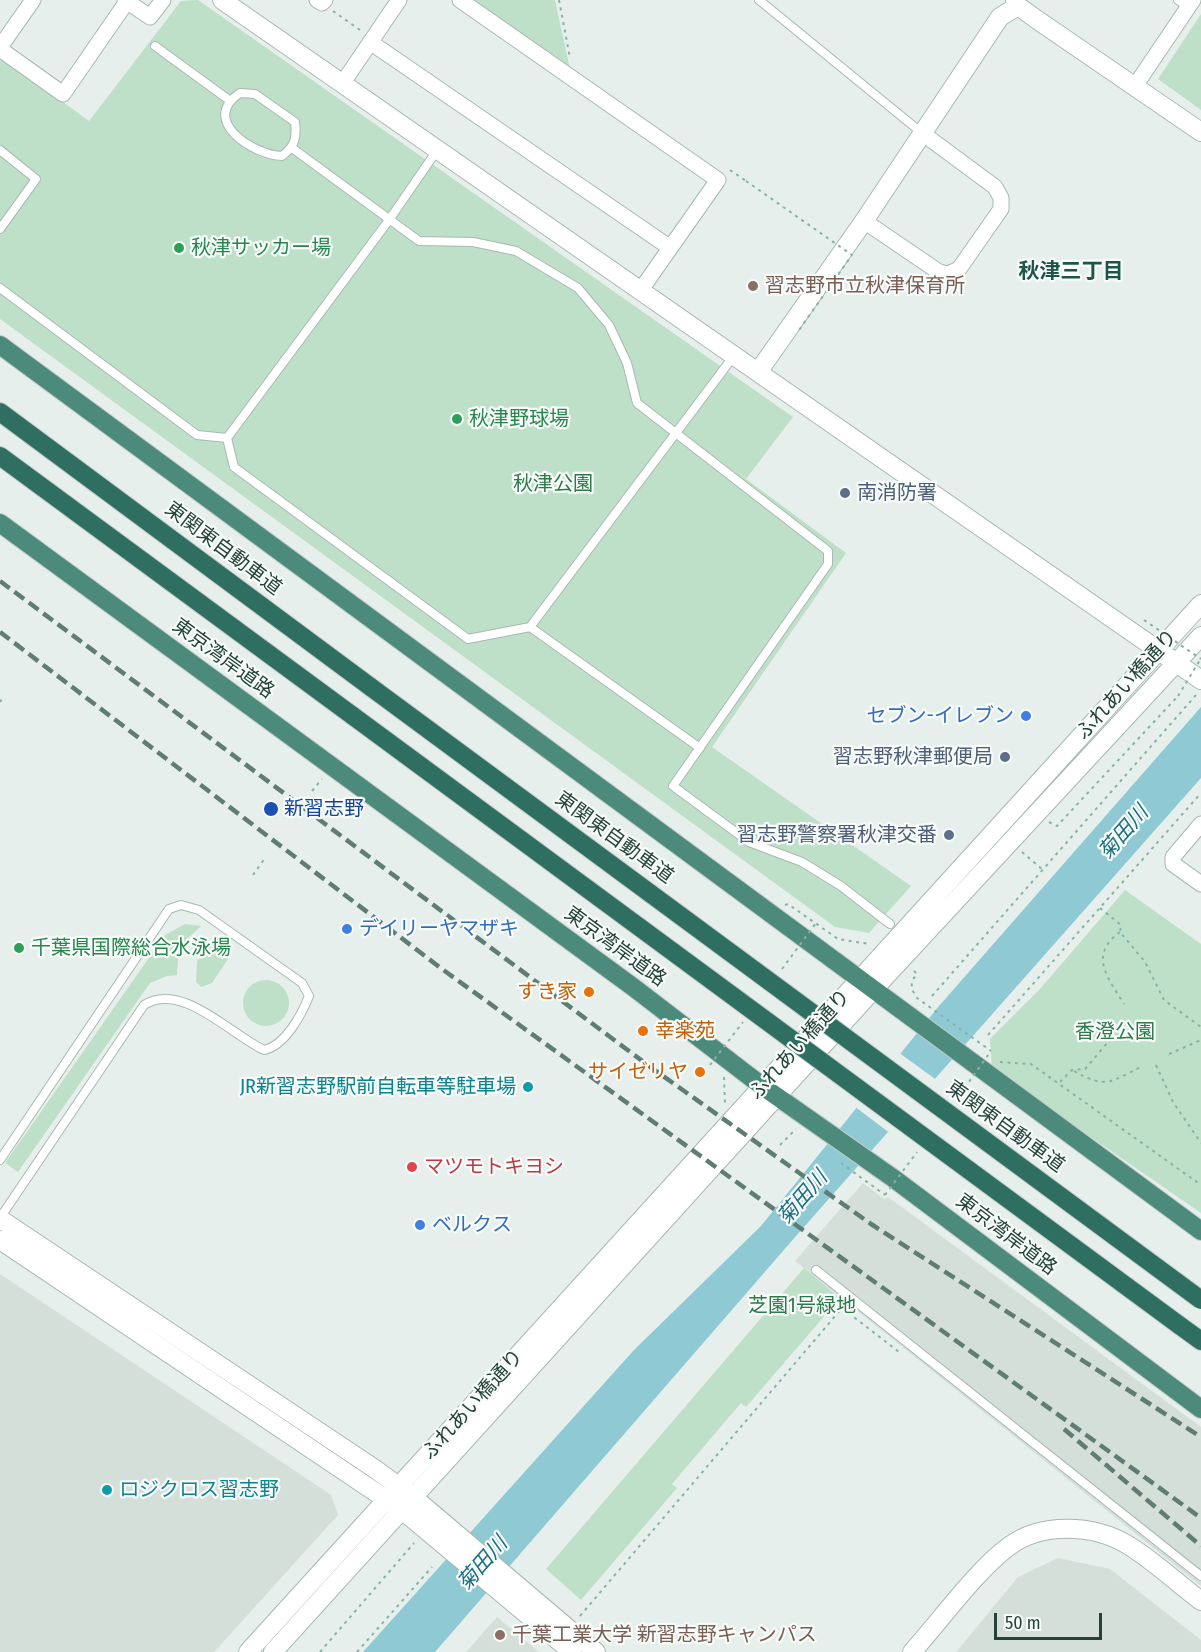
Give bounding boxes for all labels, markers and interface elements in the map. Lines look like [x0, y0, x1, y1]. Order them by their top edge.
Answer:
place label: 秋津サッカー場 [191, 236, 331, 260]
marker: 秋津サッカー場 [172, 241, 186, 255]
district label: 秋津三丁目 [1019, 259, 1123, 285]
place label: 習志野市立秋津保育所 [765, 274, 965, 298]
marker: 習志野市立秋津保育所 [746, 279, 760, 293]
place label: 秋津野球場 [469, 407, 569, 431]
marker: 秋津野球場 [450, 412, 464, 426]
park label: 秋津公園 [513, 472, 593, 496]
place label: 南消防署 [857, 481, 937, 505]
marker: 南消防署 [838, 486, 852, 500]
street label: 東関東自動車道 [160, 497, 286, 601]
street label: 東京湾岸道路 [167, 614, 279, 704]
street label: ふれあい橋通り [1071, 625, 1183, 745]
place label: セブン-イレブン [867, 704, 1014, 728]
marker: セブン-イレブン [1019, 709, 1033, 723]
place label: 習志野秋津郵便局 [833, 745, 993, 769]
marker: 習志野秋津郵便局 [998, 750, 1012, 764]
street label: 東関東自動車道 [550, 787, 678, 889]
place label: 新習志野 [284, 797, 364, 821]
marker: 新習志野 [262, 800, 280, 818]
water label: 菊田川 [1094, 801, 1154, 865]
place label: 習志野警察署秋津交番 [737, 823, 937, 847]
marker: 習志野警察署秋津交番 [942, 828, 956, 842]
street label: 東京湾岸道路 [559, 902, 671, 992]
place label: デイリーヤマザキ [359, 917, 519, 941]
marker: デイリーヤマザキ [340, 922, 354, 936]
place label: 千葉県国際総合水泳場 [31, 936, 231, 960]
marker: 千葉県国際総合水泳場 [12, 941, 26, 955]
place label: すき家 [517, 980, 577, 1004]
marker: すき家 [582, 985, 596, 999]
street label: ふれあい橋通り [744, 985, 856, 1105]
place label: 幸楽苑 [655, 1019, 715, 1043]
park label: 香澄公園 [1075, 1020, 1155, 1044]
marker: 幸楽苑 [636, 1024, 650, 1038]
place label: サイゼリヤ [588, 1060, 688, 1084]
marker: サイゼリヤ [693, 1065, 707, 1079]
place label: JR新習志野駅前自転車等駐車場 [240, 1075, 516, 1099]
street label: 東関東自動車道 [941, 1076, 1069, 1178]
marker: JR新習志野駅前自転車等駐車場 [521, 1080, 535, 1094]
place label: マツモトキヨシ [424, 1155, 564, 1179]
marker: マツモトキヨシ [405, 1160, 419, 1174]
water label: 菊田川 [773, 1166, 833, 1230]
street label: 東京湾岸道路 [951, 1189, 1061, 1281]
place label: ベルクス [432, 1213, 512, 1237]
marker: ベルクス [413, 1218, 427, 1232]
park label: 芝園1号緑地 [748, 1294, 856, 1318]
street label: ふれあい橋通り [417, 1345, 529, 1465]
place label: ロジクロス習志野 [119, 1478, 279, 1502]
marker: ロジクロス習志野 [100, 1483, 114, 1497]
water label: 菊田川 [453, 1532, 513, 1596]
scale bar [997, 1601, 1105, 1639]
text: 50 m [1005, 1612, 1041, 1634]
place label: 千葉工業大学 新習志野キャンパス [512, 1623, 817, 1647]
marker: 千葉工業大学 新習志野キャンパス [493, 1628, 507, 1642]

